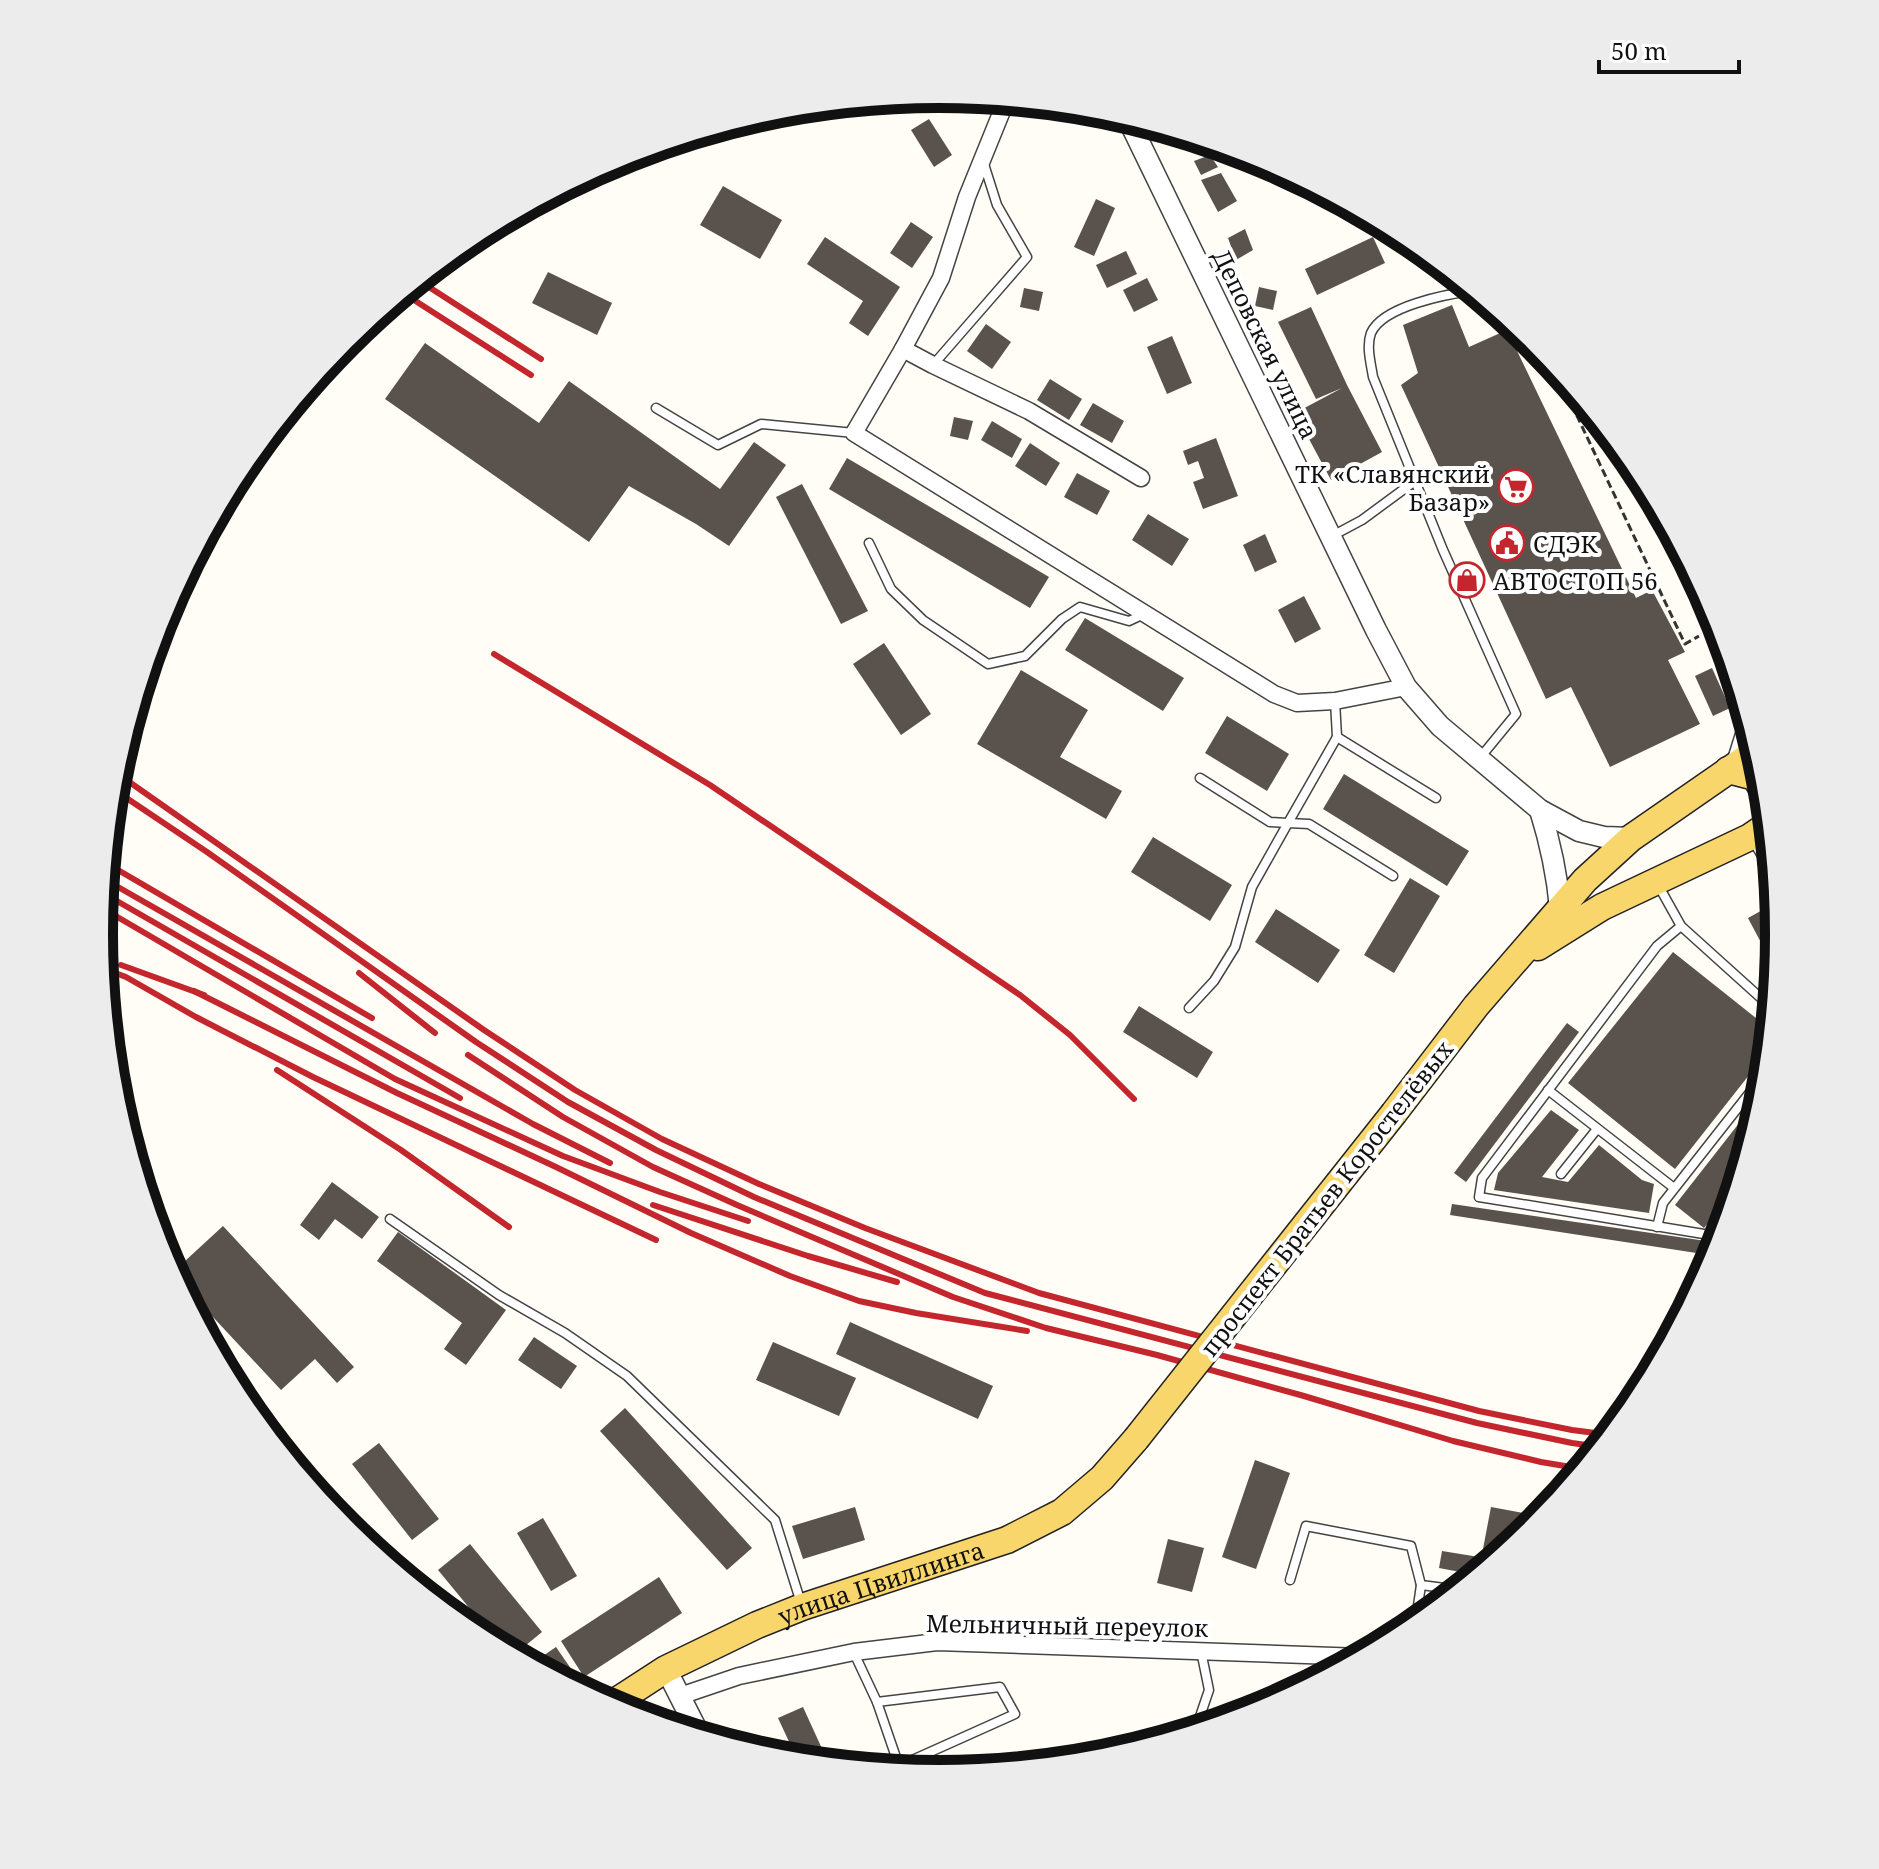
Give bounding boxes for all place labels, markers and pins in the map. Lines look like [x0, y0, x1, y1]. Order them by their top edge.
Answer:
place label: ТК «Славянский Базар» [1295, 457, 1490, 518]
supermarket icon: ТК «Славянский Базар» [1497, 468, 1535, 506]
public building icon: СДЭК [1488, 524, 1526, 562]
place label: СДЭК [1533, 527, 1599, 560]
shop icon: АВТОСТОП 56 [1448, 561, 1486, 599]
place label: АВТОСТОП 56 [1493, 564, 1658, 597]

